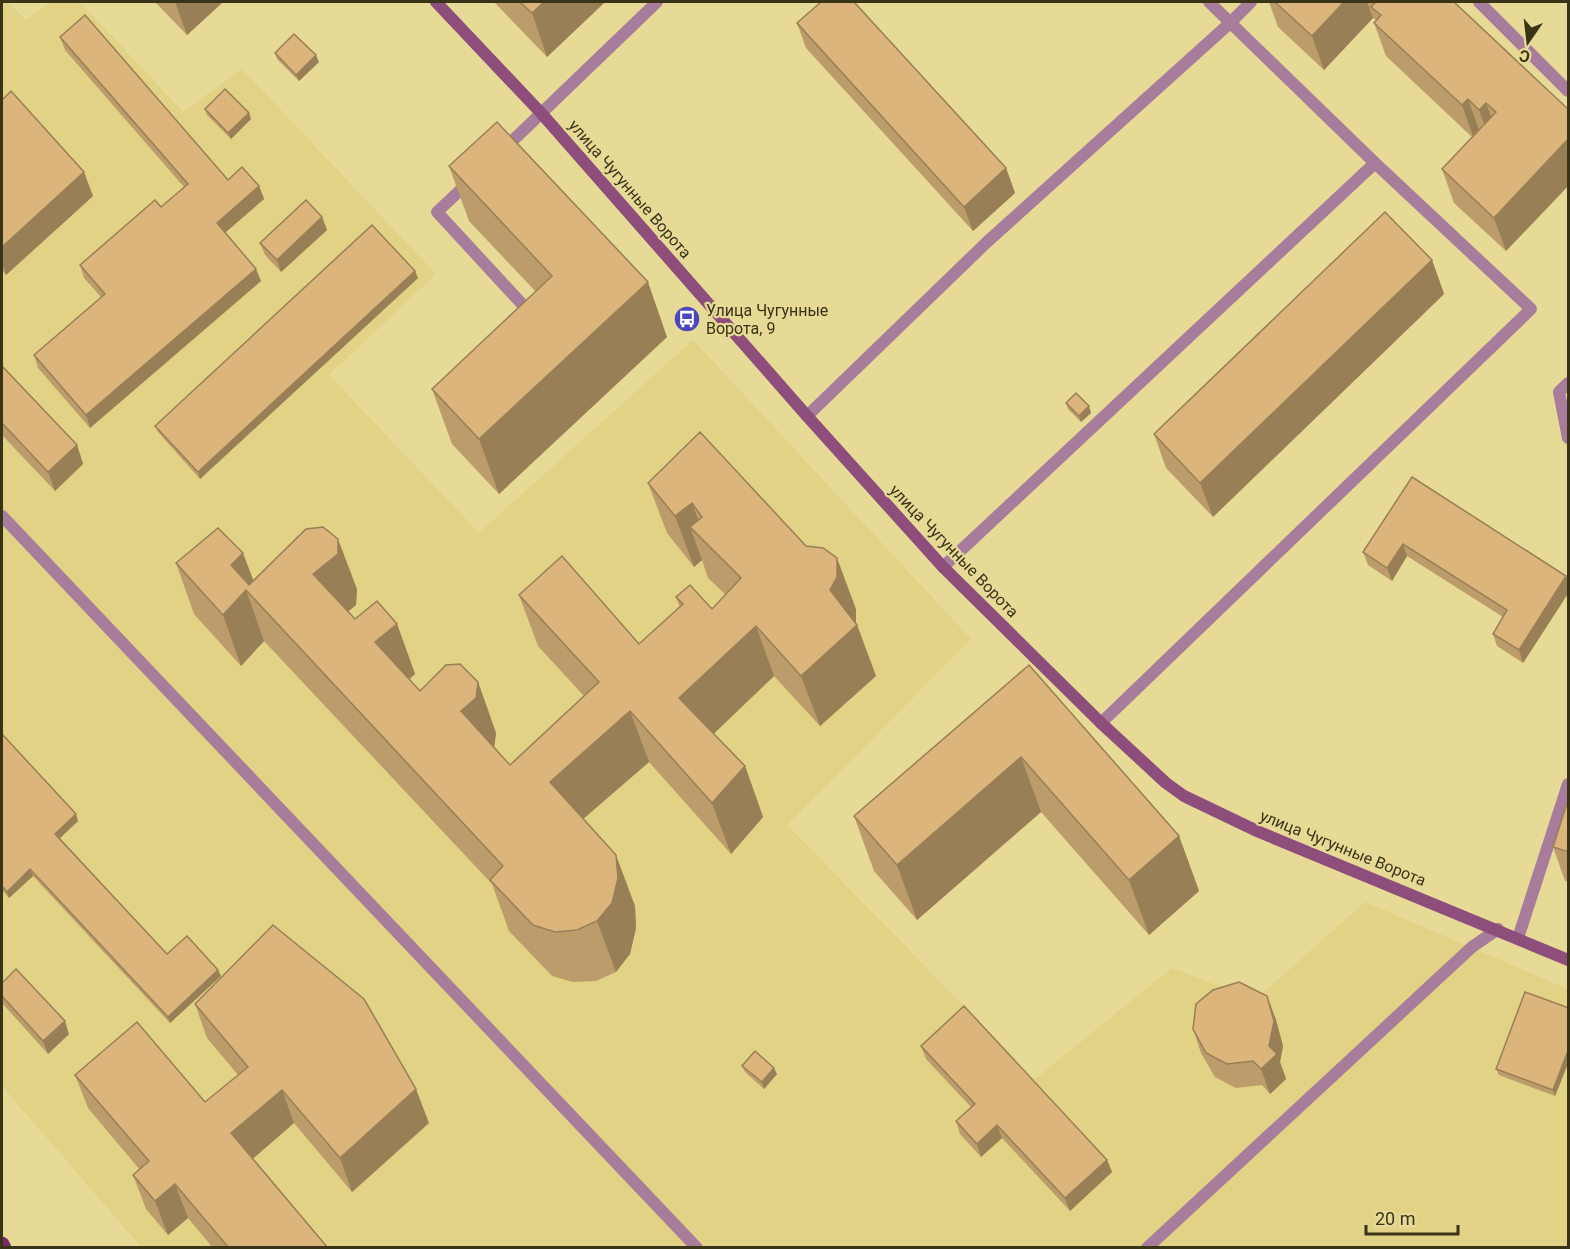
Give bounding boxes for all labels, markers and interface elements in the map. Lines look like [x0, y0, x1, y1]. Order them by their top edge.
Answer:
north arrow [1498, 12, 1558, 72]
text: С [1517, 46, 1532, 67]
street label: улица Чугунные Ворота [565, 116, 695, 262]
place label: Улица Чугунные Ворота, 9 [706, 301, 828, 338]
bus stop icon: Улица Чугунные Ворота, 9 [672, 304, 702, 334]
street label: улица Чугунные Ворота [886, 481, 1022, 621]
street label: улица Чугунные Ворота [1257, 806, 1429, 890]
scale bar [1366, 1198, 1458, 1236]
text: 20 m [1375, 1208, 1415, 1229]

